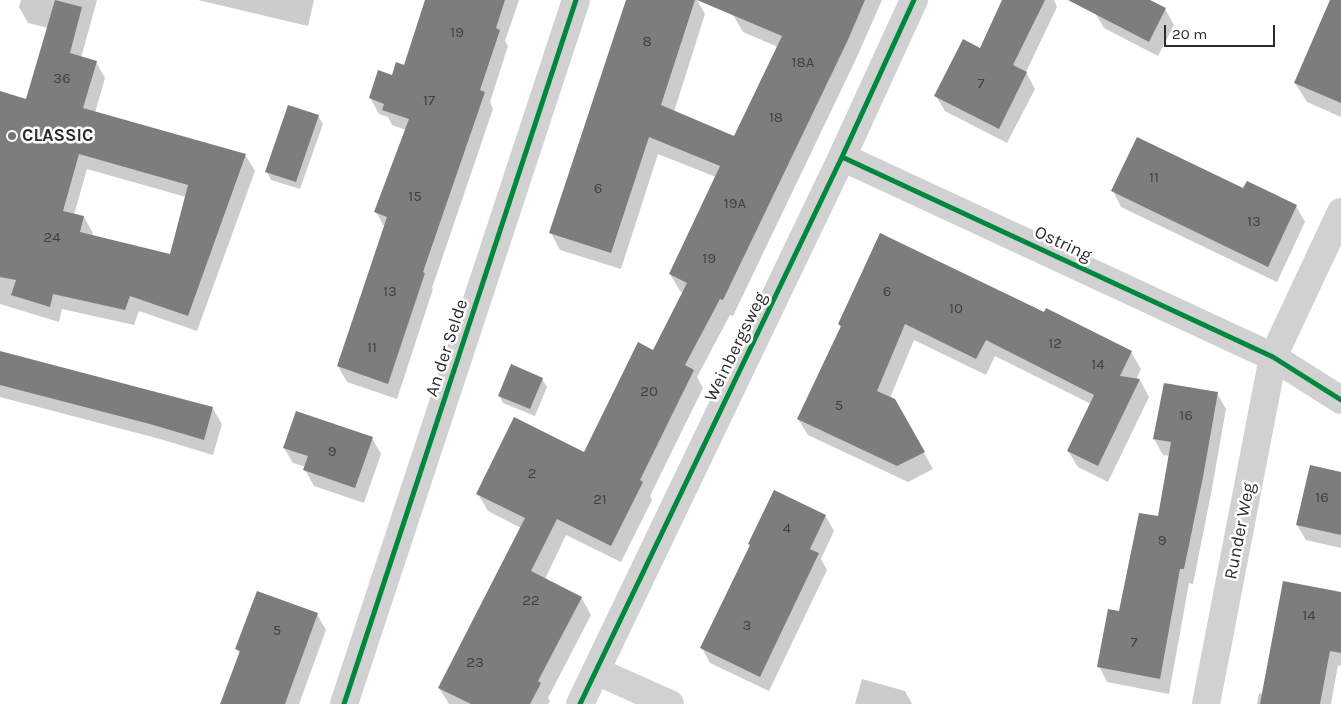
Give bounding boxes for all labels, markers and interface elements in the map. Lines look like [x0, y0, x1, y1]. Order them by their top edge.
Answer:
scale bar [1166, 15, 1277, 47]
house number: 19 [450, 24, 464, 42]
text: 20 m [1172, 25, 1207, 43]
house number: 8 [642, 33, 652, 51]
house number: 18A [792, 54, 814, 72]
house number: 36 [53, 70, 71, 88]
house number: 7 [977, 75, 985, 93]
house number: 17 [423, 92, 435, 110]
house number: 18 [769, 109, 783, 127]
place label: CLASSIC [22, 125, 93, 147]
marker: CLASSIC [6, 130, 18, 142]
house number: 11 [1149, 169, 1159, 187]
house number: 6 [594, 180, 602, 198]
house number: 15 [408, 188, 422, 206]
house number: 19A [724, 195, 746, 213]
house number: 13 [1247, 213, 1261, 231]
street label: Ostring [1031, 221, 1095, 267]
house number: 24 [43, 229, 61, 247]
house number: 19 [702, 250, 716, 268]
house number: 13 [383, 283, 397, 301]
house number: 6 [883, 283, 891, 301]
street label: Weinbergsweg [700, 289, 772, 405]
street label: An der Selde [421, 297, 473, 399]
house number: 10 [949, 300, 963, 318]
house number: 12 [1048, 335, 1062, 353]
house number: 11 [367, 339, 377, 357]
house number: 14 [1091, 356, 1105, 374]
house number: 20 [640, 383, 658, 401]
house number: 5 [835, 397, 843, 415]
house number: 16 [1179, 407, 1193, 425]
house number: 9 [328, 443, 336, 461]
house number: 2 [528, 465, 536, 483]
street label: Runder Weg [1220, 481, 1260, 581]
house number: 16 [1315, 489, 1329, 507]
house number: 21 [593, 491, 607, 509]
house number: 4 [783, 520, 791, 538]
house number: 9 [1158, 532, 1166, 550]
house number: 22 [522, 592, 540, 610]
house number: 14 [1302, 607, 1316, 625]
house number: 3 [743, 617, 751, 635]
house number: 5 [273, 622, 281, 640]
house number: 7 [1130, 634, 1138, 652]
house number: 23 [466, 654, 484, 672]

